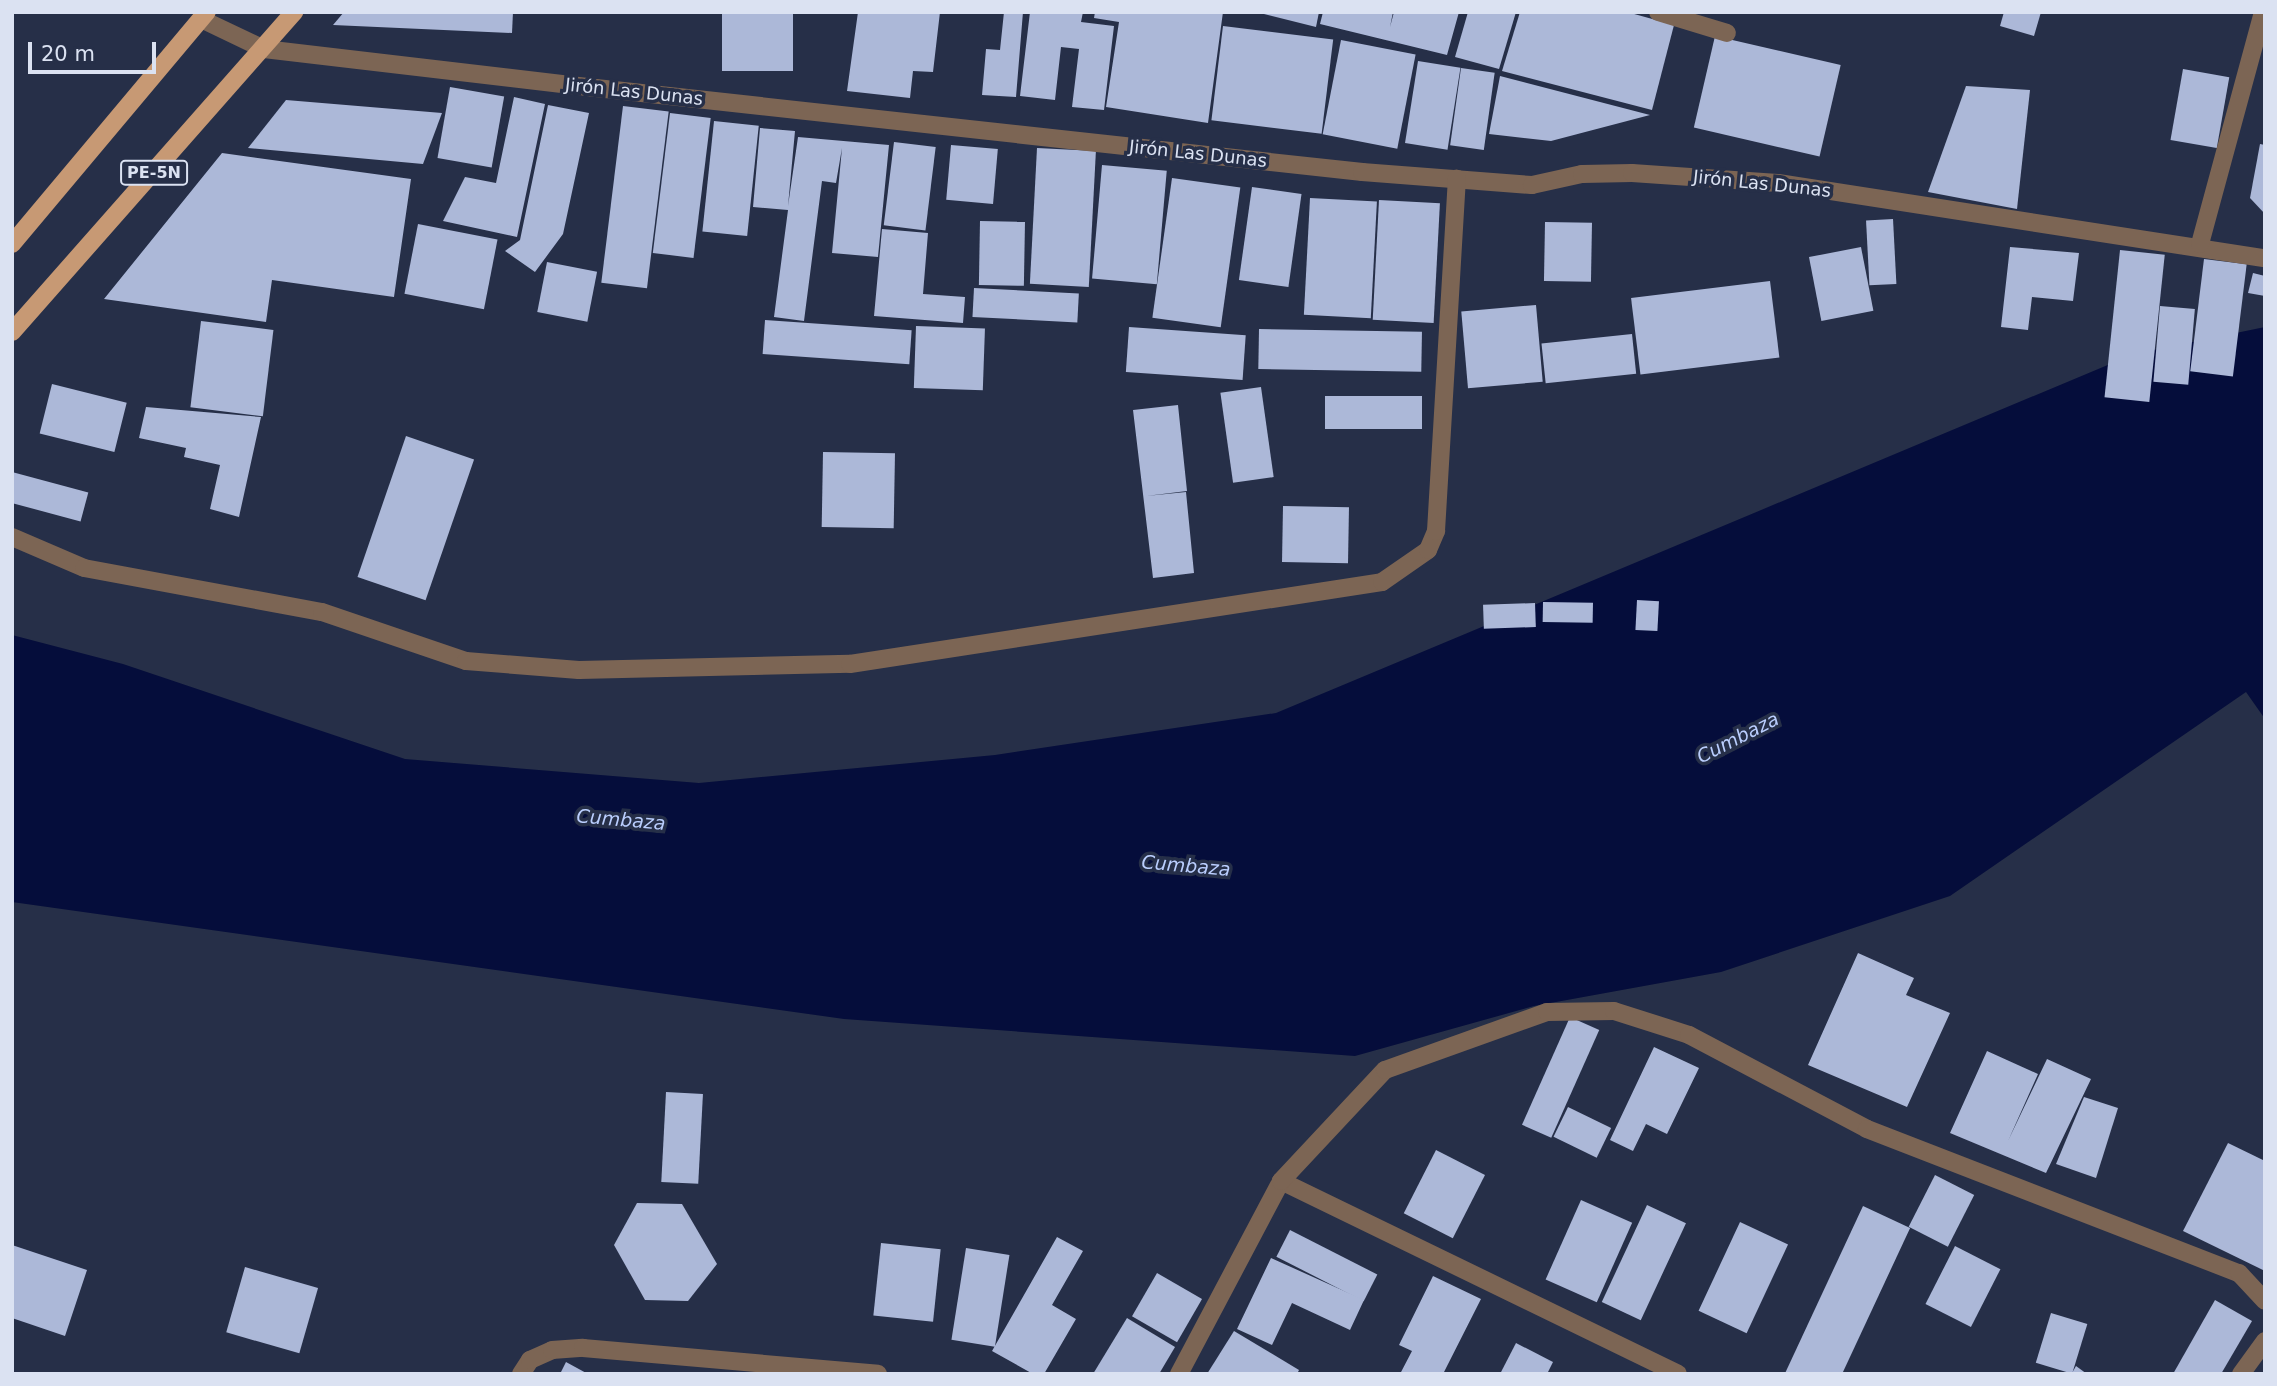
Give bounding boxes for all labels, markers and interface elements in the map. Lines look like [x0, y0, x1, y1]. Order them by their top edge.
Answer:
scale bar [32, 28, 159, 72]
text: 20 m [41, 42, 95, 66]
street label: Jirón Las Dunas [564, 74, 704, 110]
street label: Jirón Las Dunas [1128, 136, 1268, 172]
road number: PE-5N [119, 160, 189, 186]
street label: Jirón Las Dunas [1692, 166, 1832, 202]
water label: Cumbaza [1693, 708, 1783, 768]
water label: Cumbaza [576, 805, 666, 835]
water label: Cumbaza [1141, 851, 1231, 881]

